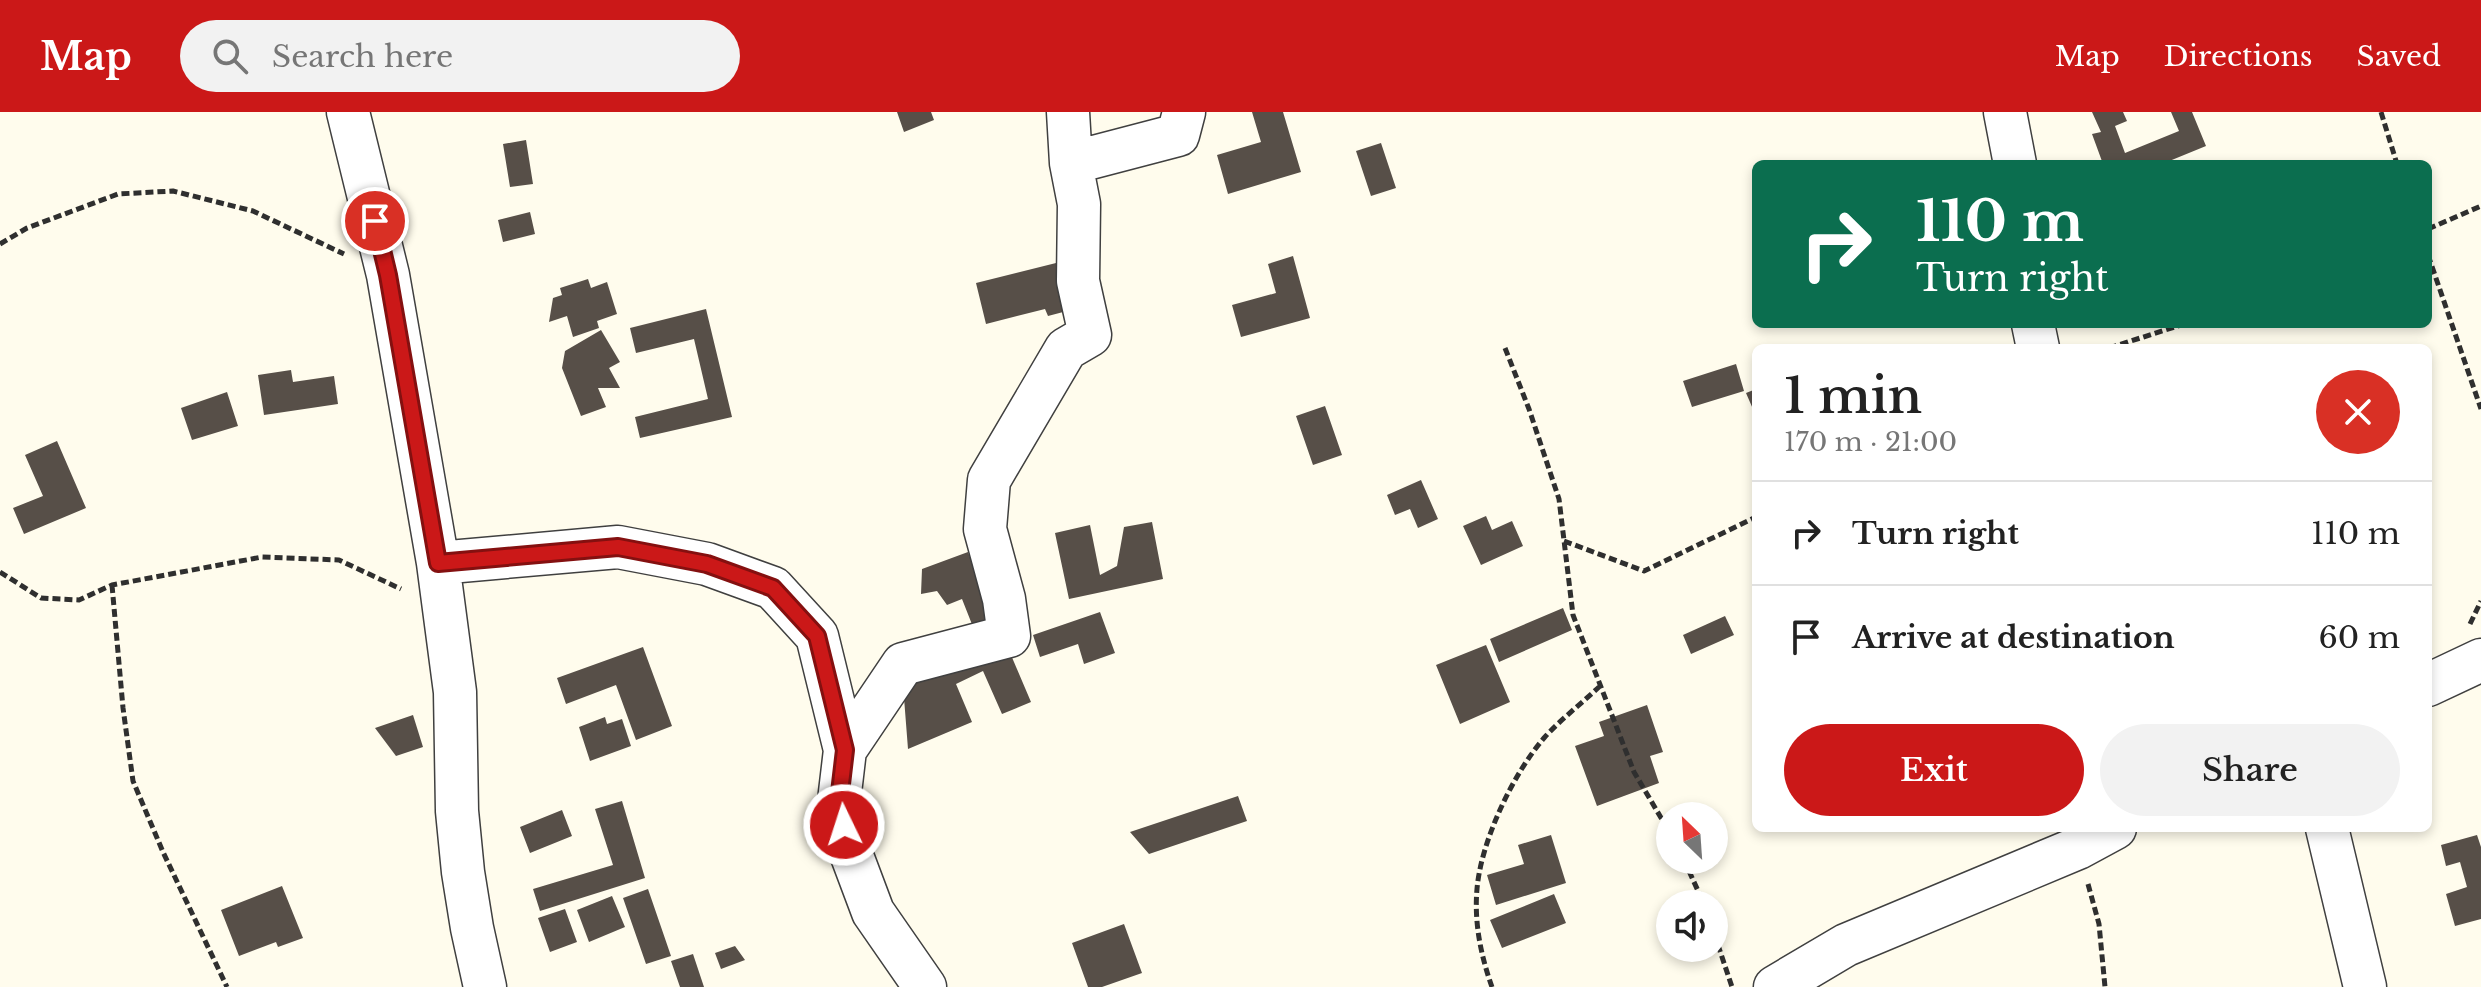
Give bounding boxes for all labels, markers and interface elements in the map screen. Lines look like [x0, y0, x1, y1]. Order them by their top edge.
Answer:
search box [180, 20, 740, 92]
text: Map [40, 33, 132, 80]
icon: search [208, 34, 252, 78]
text: Search here [272, 38, 453, 75]
text: Map [2055, 39, 2120, 74]
text: Directions [2164, 39, 2313, 74]
text: Saved [2357, 39, 2441, 74]
pin [341, 187, 409, 255]
text: 110 m [1916, 187, 2084, 256]
icon: right [1784, 192, 1888, 296]
icon: arrive [353, 199, 397, 243]
text: Turn right [1916, 256, 2109, 301]
text: 1 min [1784, 366, 1922, 426]
button: close [2316, 370, 2400, 454]
text: 170 m · 21:00 [1784, 426, 1957, 458]
icon: right [1784, 511, 1828, 555]
text: Turn right [1852, 515, 2019, 552]
text: 110 m [2311, 515, 2400, 552]
icon: arrive [1784, 615, 1828, 659]
text: Arrive at destination [1852, 619, 2175, 656]
text: 60 m [2318, 619, 2400, 656]
button: Exit [1784, 724, 2084, 816]
button: Share [2100, 724, 2400, 816]
position arrow [802, 783, 886, 867]
north arrow [1656, 802, 1728, 874]
map controls [1656, 802, 1728, 962]
button: sound [1656, 890, 1728, 962]

